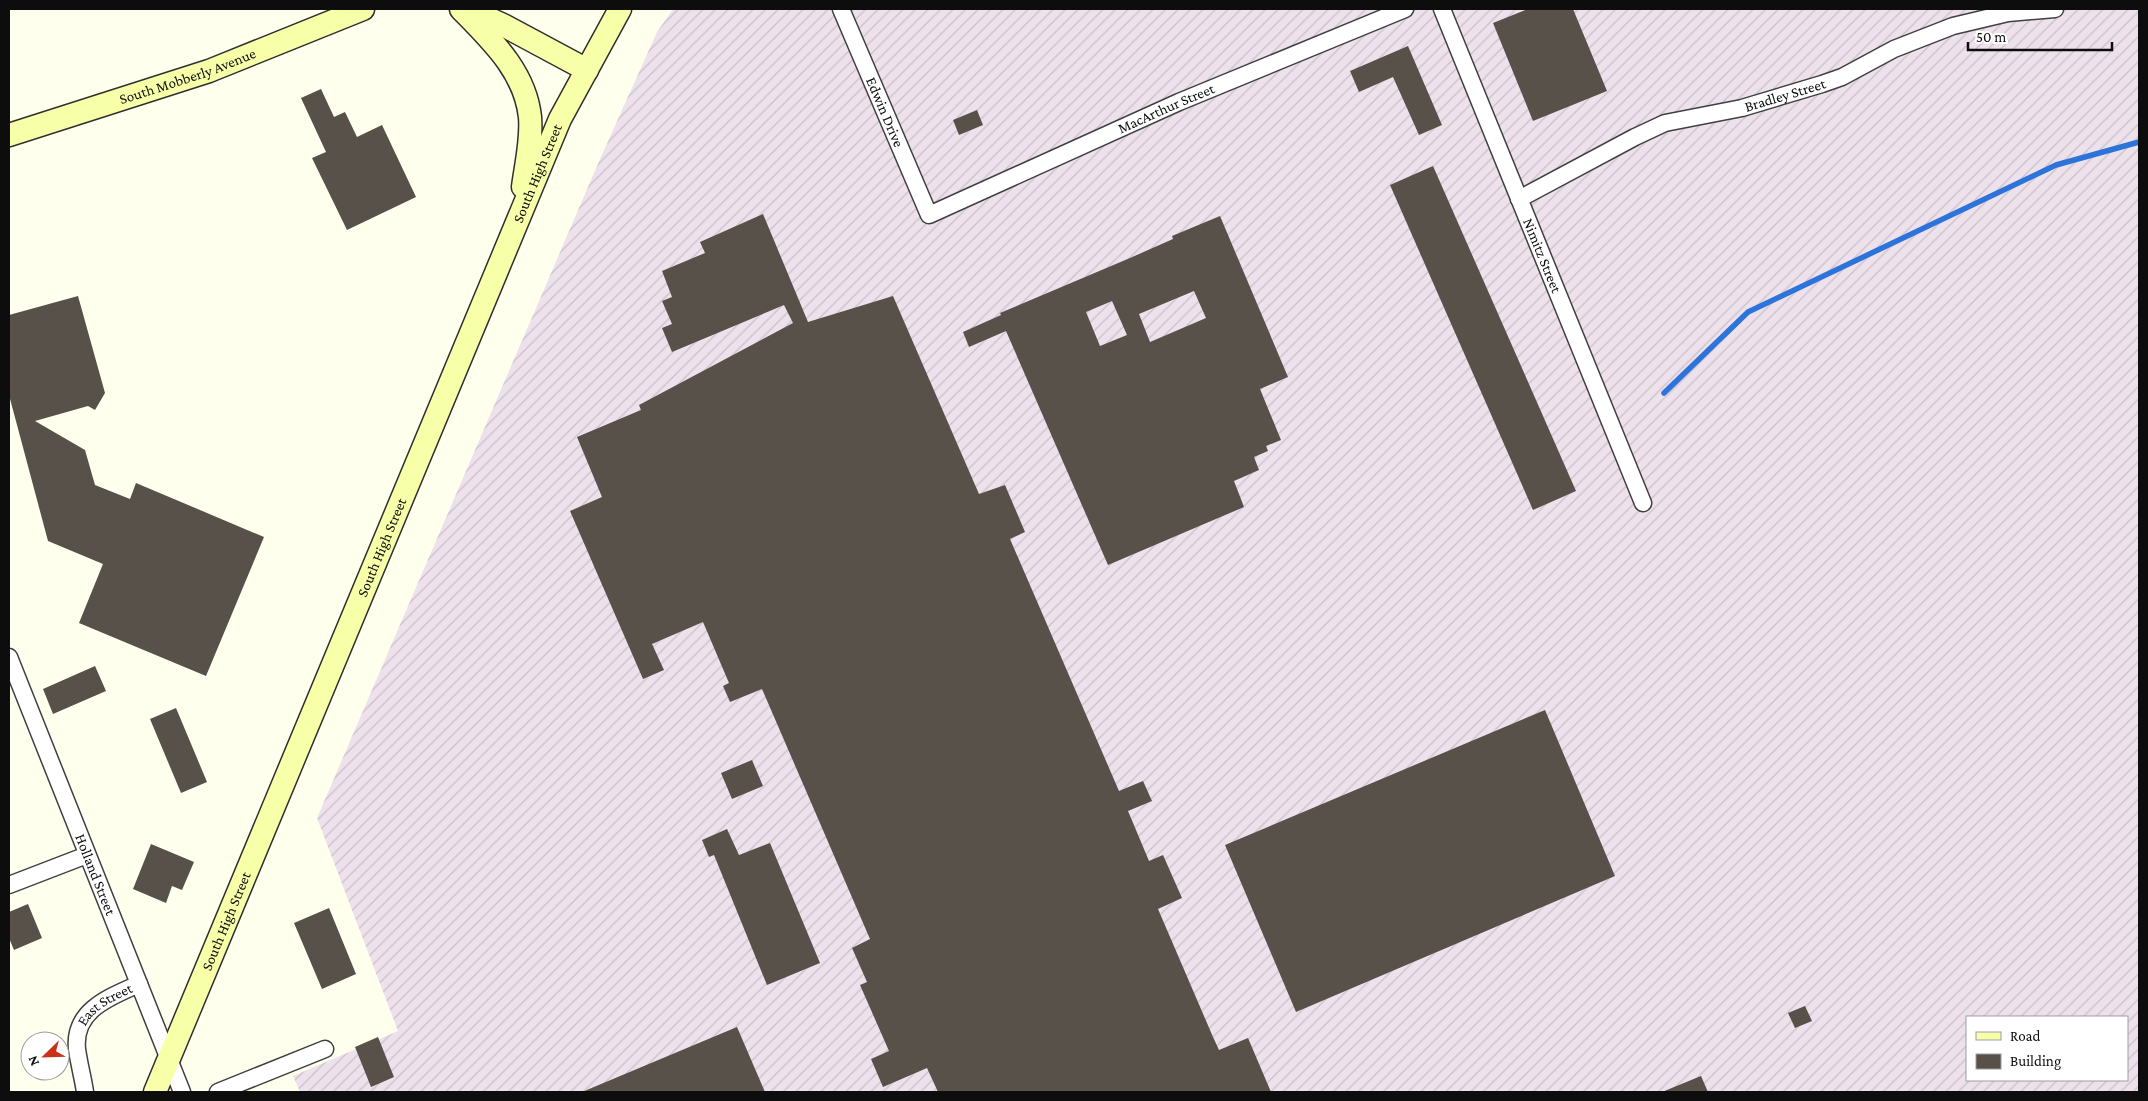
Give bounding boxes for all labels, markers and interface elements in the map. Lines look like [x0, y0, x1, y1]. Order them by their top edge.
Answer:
scale bar [1968, 20, 2112, 52]
text: 50 m [1976, 29, 2006, 45]
street label: South Mobberly Avenue [117, 45, 258, 107]
street label: Edwin Drive [863, 75, 907, 150]
street label: Bradley Street [1743, 75, 1829, 115]
street label: MacArthur Street [1115, 80, 1218, 137]
street label: South High Street [510, 121, 565, 225]
street label: Nimitz Street [1520, 216, 1565, 296]
street label: South High Street [354, 495, 410, 599]
street label: Holland Street [72, 831, 119, 918]
street label: South High Street [198, 869, 254, 973]
street label: East Street [74, 980, 136, 1028]
legend [1966, 1016, 2128, 1081]
text: Road [2010, 1028, 2041, 1044]
north arrow [20, 1031, 70, 1081]
text: N [24, 1053, 42, 1069]
text: Building [2010, 1053, 2061, 1070]

